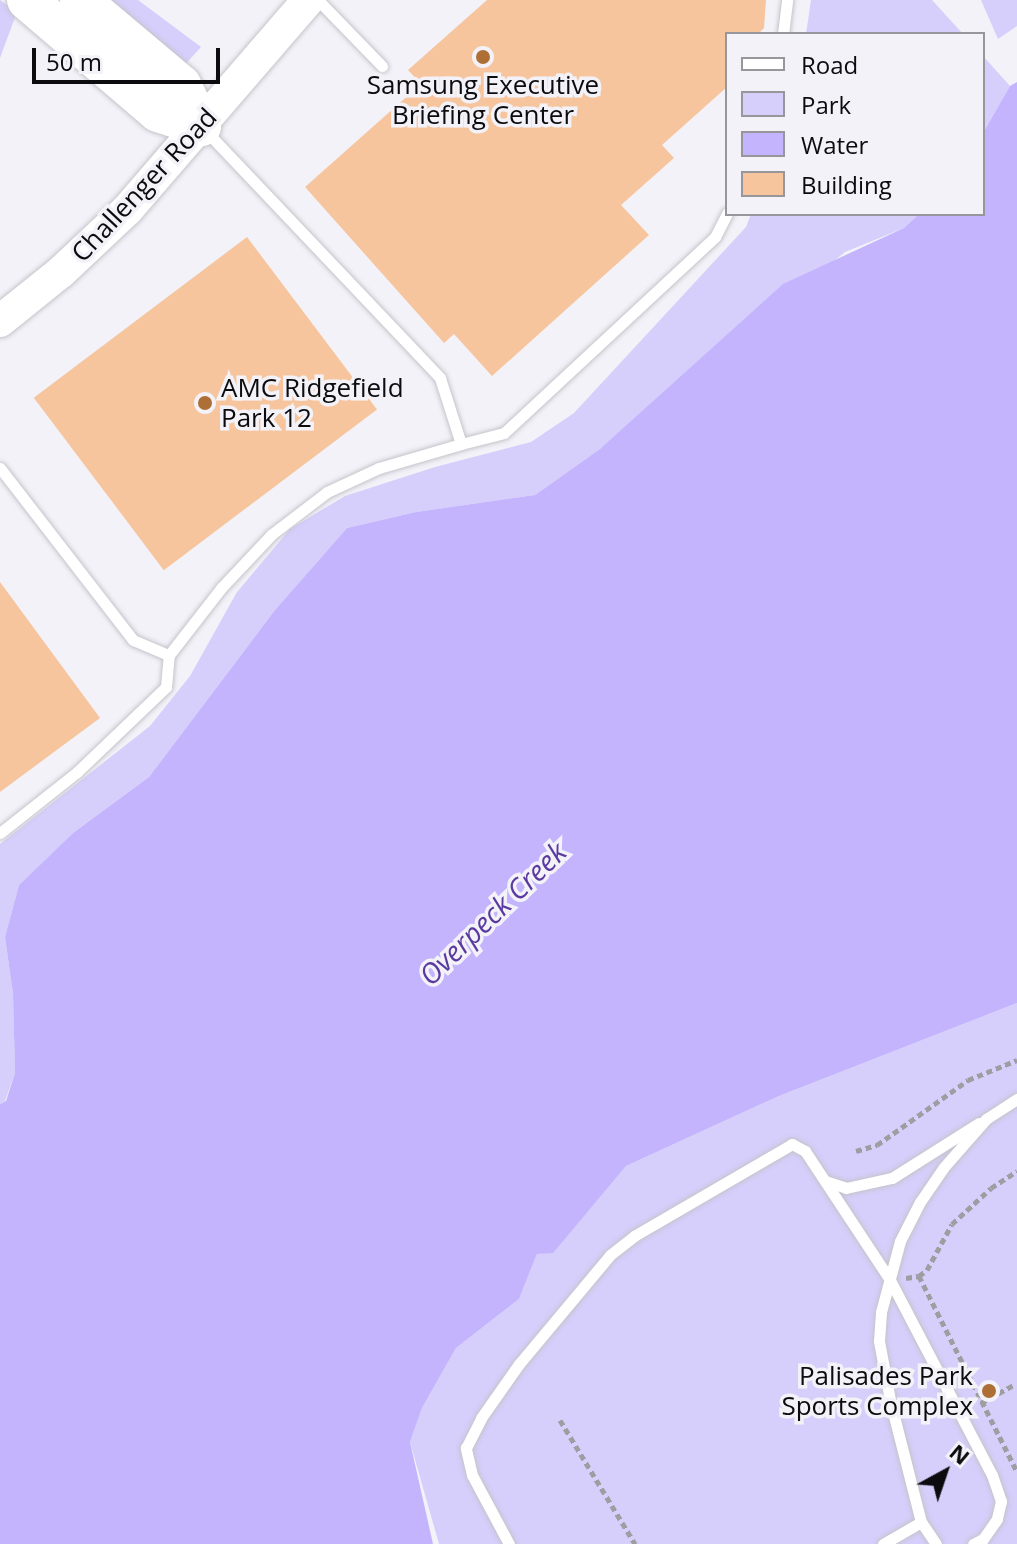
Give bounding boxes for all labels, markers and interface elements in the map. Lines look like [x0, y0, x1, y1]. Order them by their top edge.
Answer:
scale bar [36, 32, 224, 82]
legend [725, 32, 985, 216]
text: 50 m [46, 45, 102, 78]
marker: Samsung Executive Briefing Center [474, 48, 492, 66]
text: Road [801, 48, 858, 81]
place label: Samsung Executive Briefing Center [367, 69, 599, 130]
text: Park [801, 88, 851, 121]
street label: Challenger Road [65, 102, 223, 268]
text: Water [801, 128, 868, 161]
text: Building [801, 168, 892, 201]
place label: AMC Ridgefield Park 12 [221, 372, 404, 434]
marker: AMC Ridgefield Park 12 [196, 394, 214, 412]
water label: Overpeck Creek [412, 835, 572, 991]
place label: Palisades Park Sports Complex [781, 1360, 973, 1422]
marker: Palisades Park Sports Complex [980, 1382, 998, 1400]
north arrow [905, 1432, 985, 1512]
text: N [944, 1436, 977, 1471]

